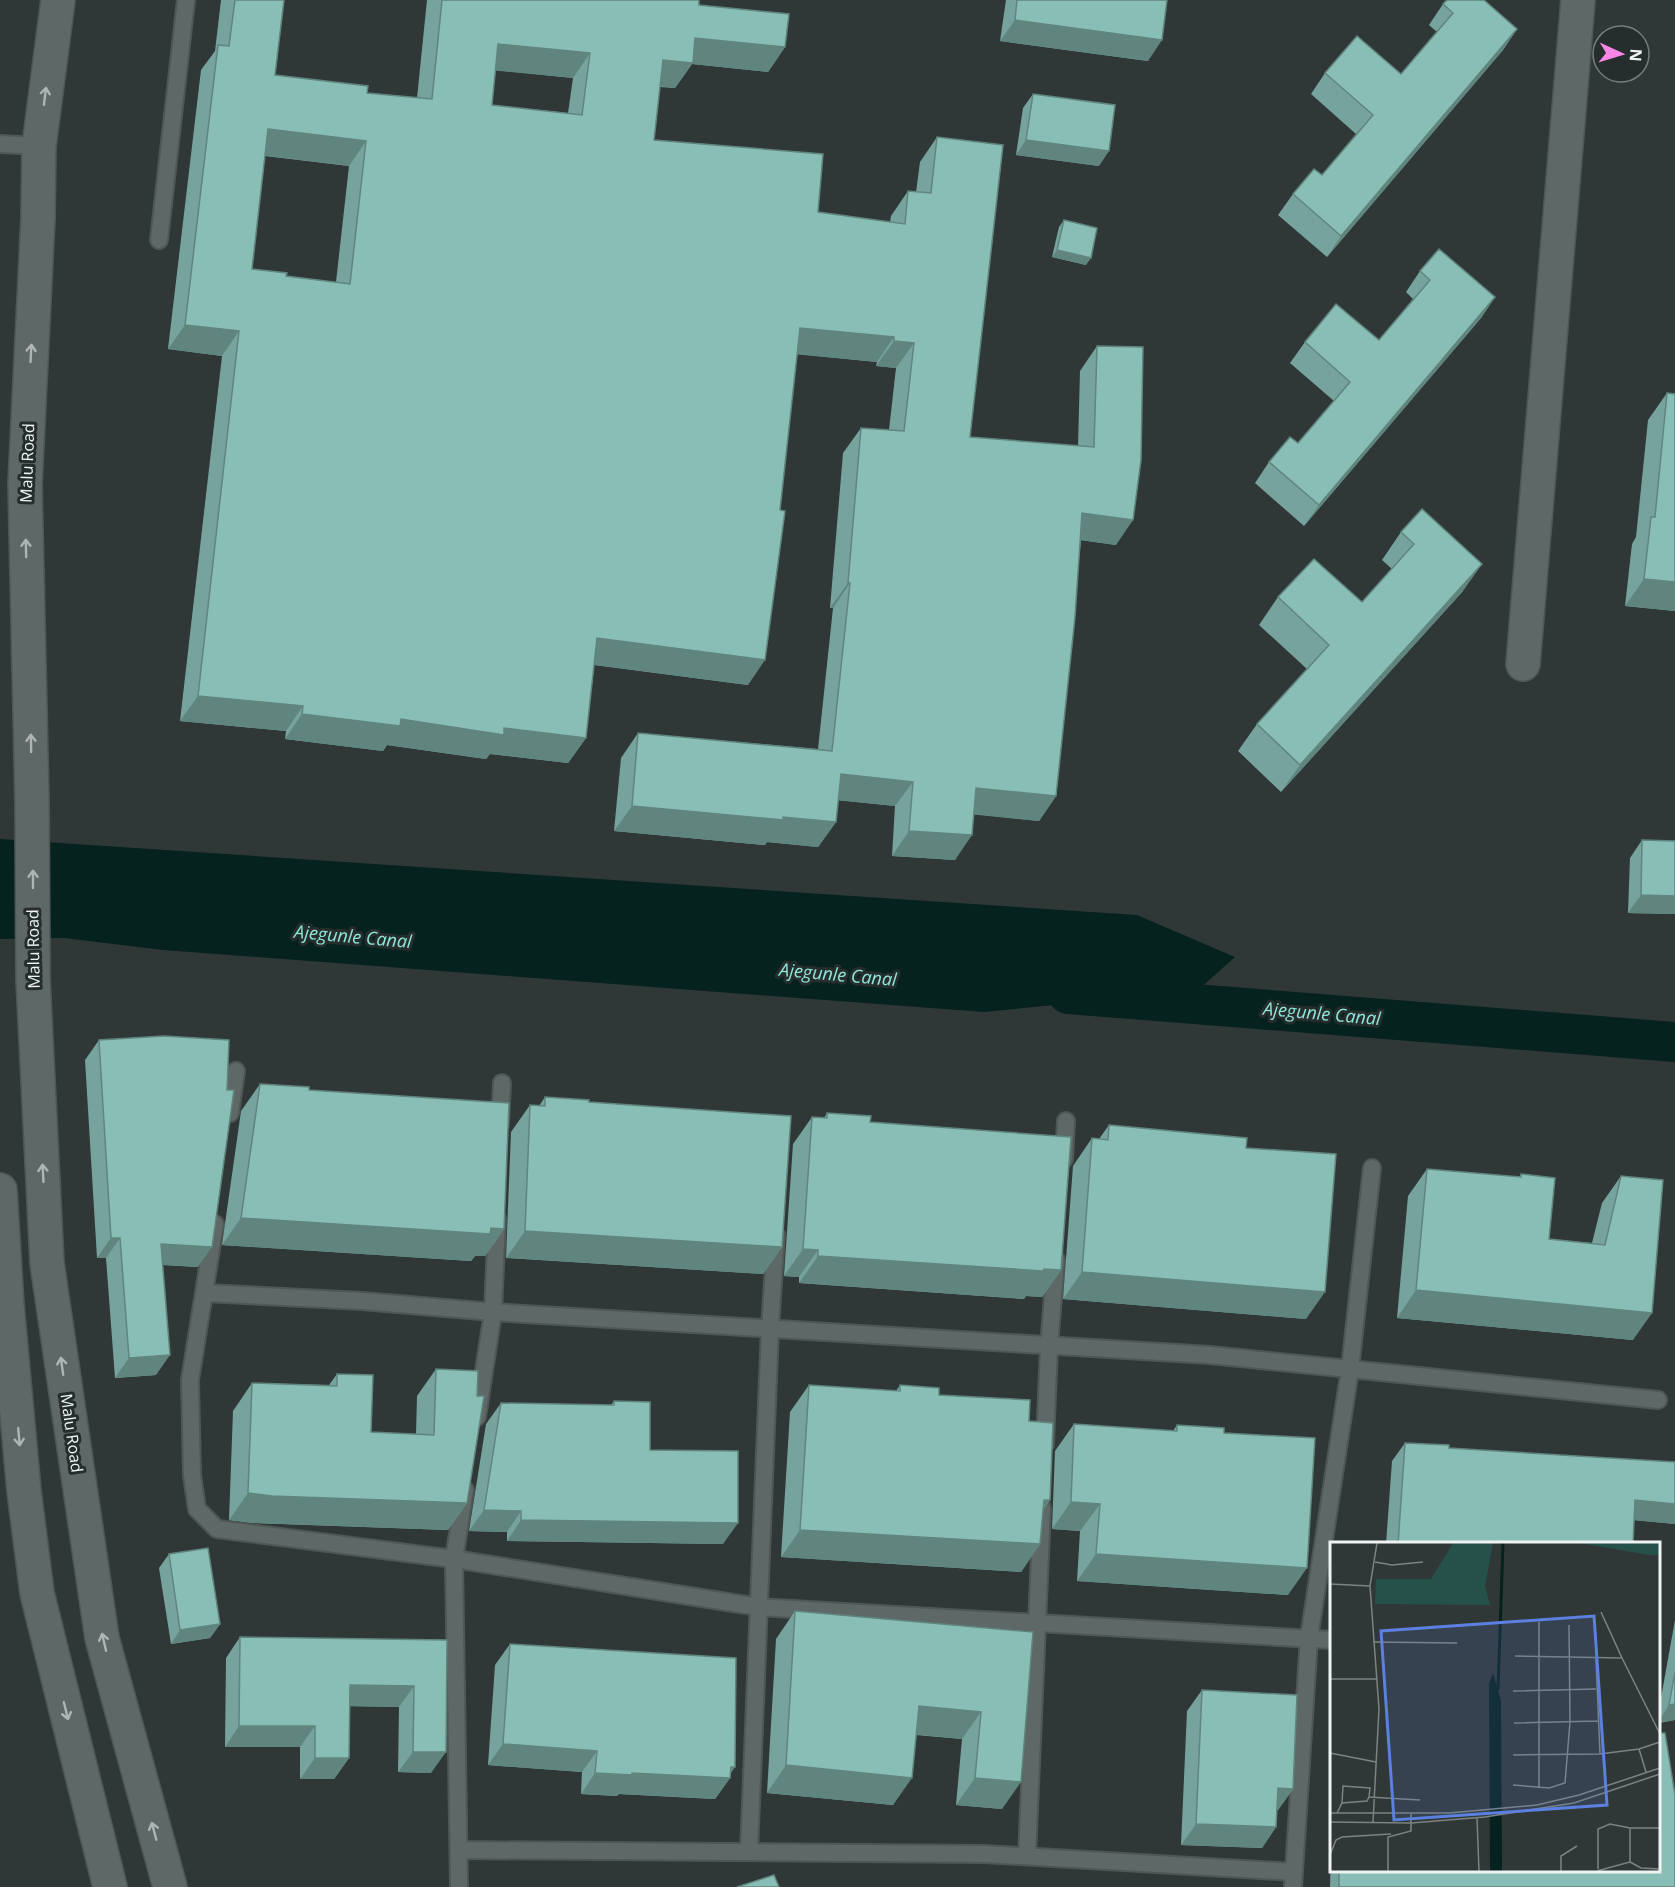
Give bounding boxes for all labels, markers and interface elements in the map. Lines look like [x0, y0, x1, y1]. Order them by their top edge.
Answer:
north arrow [1591, 24, 1651, 84]
text: N [1625, 48, 1647, 62]
one-way arrow [40, 86, 51, 106]
one-way arrow [26, 344, 37, 364]
street label: Malu Road [15, 423, 39, 503]
one-way arrow [21, 538, 32, 558]
one-way arrow [25, 733, 37, 753]
one-way arrow [27, 869, 39, 889]
street label: Malu Road [21, 909, 45, 989]
water label: Ajegunle Canal [291, 919, 413, 953]
water label: Ajegunle Canal [776, 957, 898, 991]
water label: Ajegunle Canal [1260, 996, 1382, 1030]
one-way arrow [37, 1163, 48, 1183]
one-way arrow [57, 1357, 68, 1377]
street label: Malu Road [56, 1392, 88, 1474]
one-way arrow [14, 1426, 25, 1446]
inset map [1330, 1542, 1660, 1872]
one-way arrow [98, 1633, 109, 1652]
one-way arrow [61, 1701, 72, 1720]
one-way arrow [148, 1821, 160, 1840]

